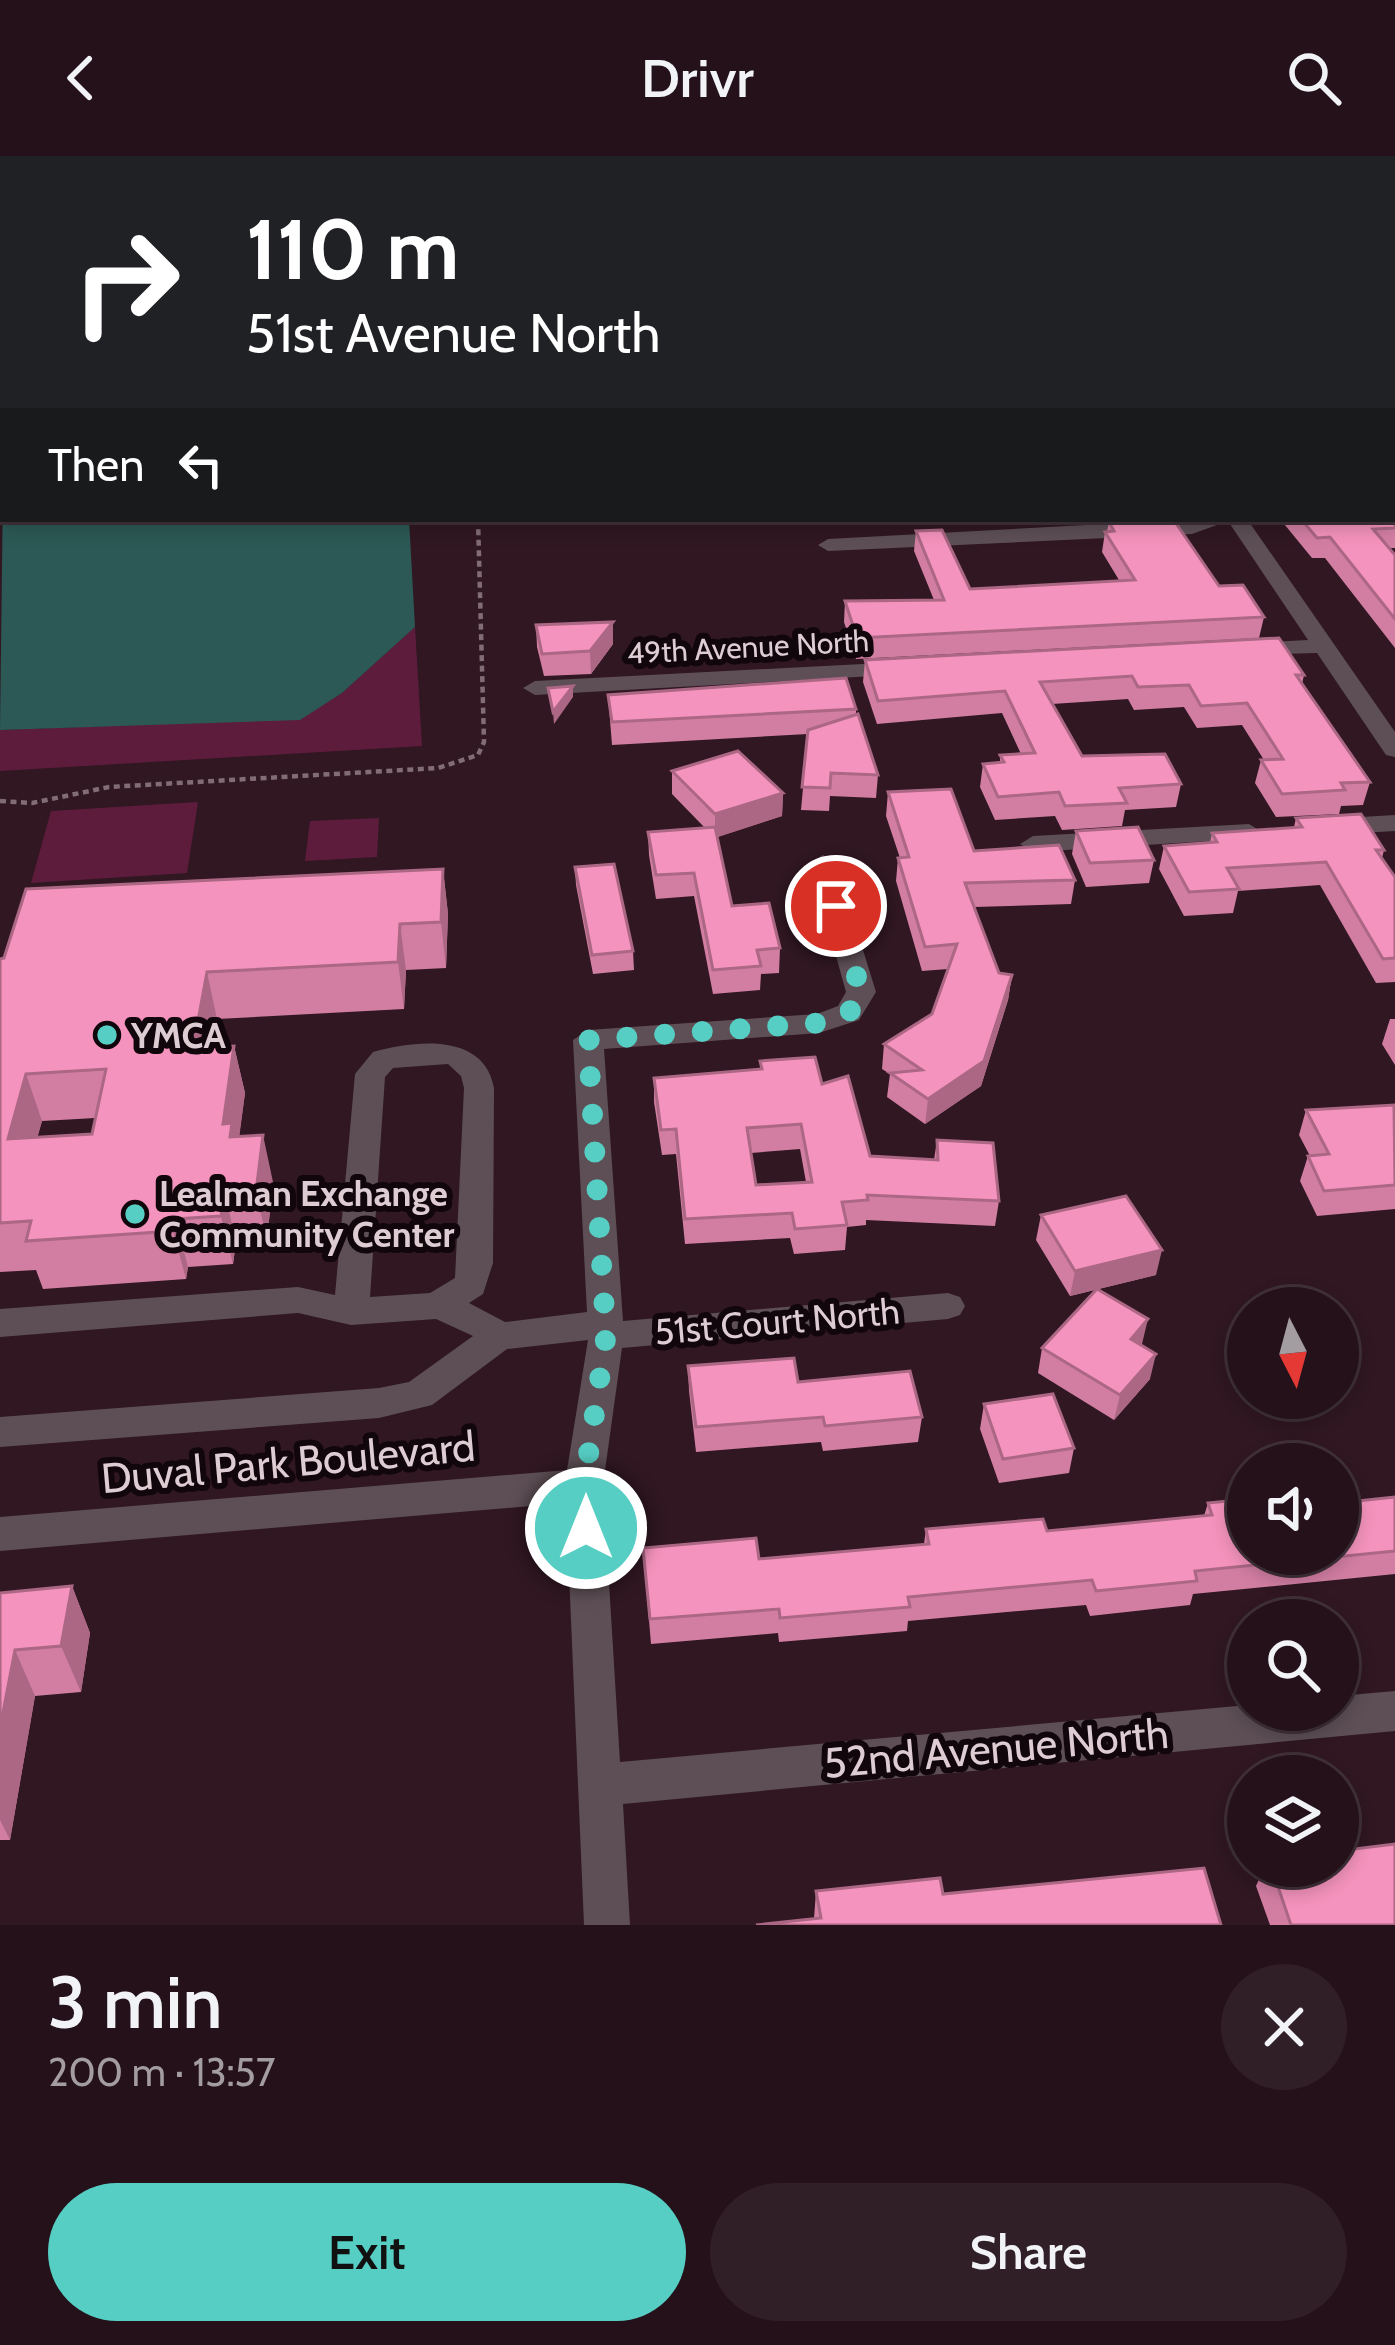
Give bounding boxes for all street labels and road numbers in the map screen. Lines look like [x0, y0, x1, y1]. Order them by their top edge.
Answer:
street label: 49th Avenue North [626, 622, 870, 672]
street label: 51st Court North [653, 1288, 901, 1354]
street label: Duval Park Boulevard [99, 1420, 477, 1504]
street label: 52nd Avenue North [821, 1707, 1171, 1789]

